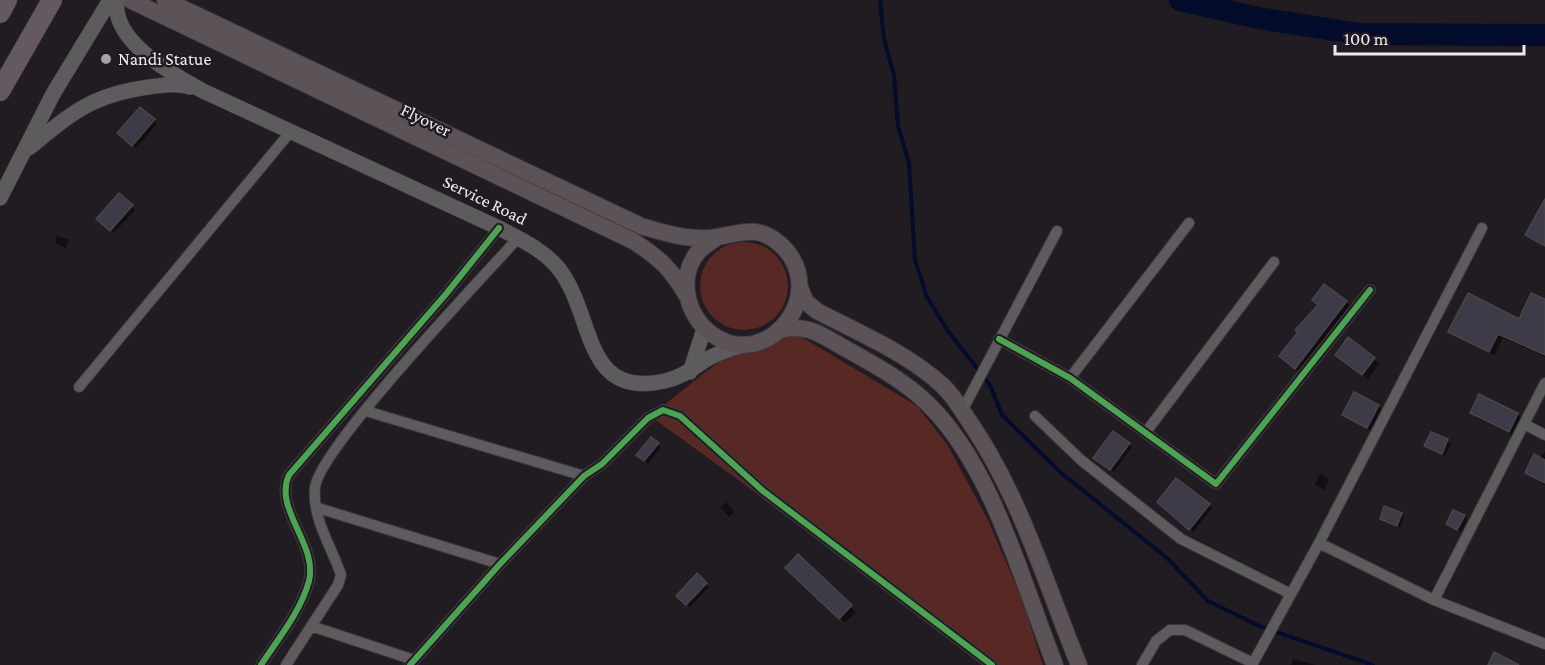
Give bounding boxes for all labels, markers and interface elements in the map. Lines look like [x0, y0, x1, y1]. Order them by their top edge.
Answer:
scale bar [1335, 18, 1524, 56]
text: 100 m [1344, 29, 1389, 49]
place label: Nandi Statue [118, 49, 211, 69]
marker: Nandi Statue [99, 52, 113, 66]
street label: Flyover [398, 99, 455, 141]
street label: Service Road [440, 171, 531, 229]

